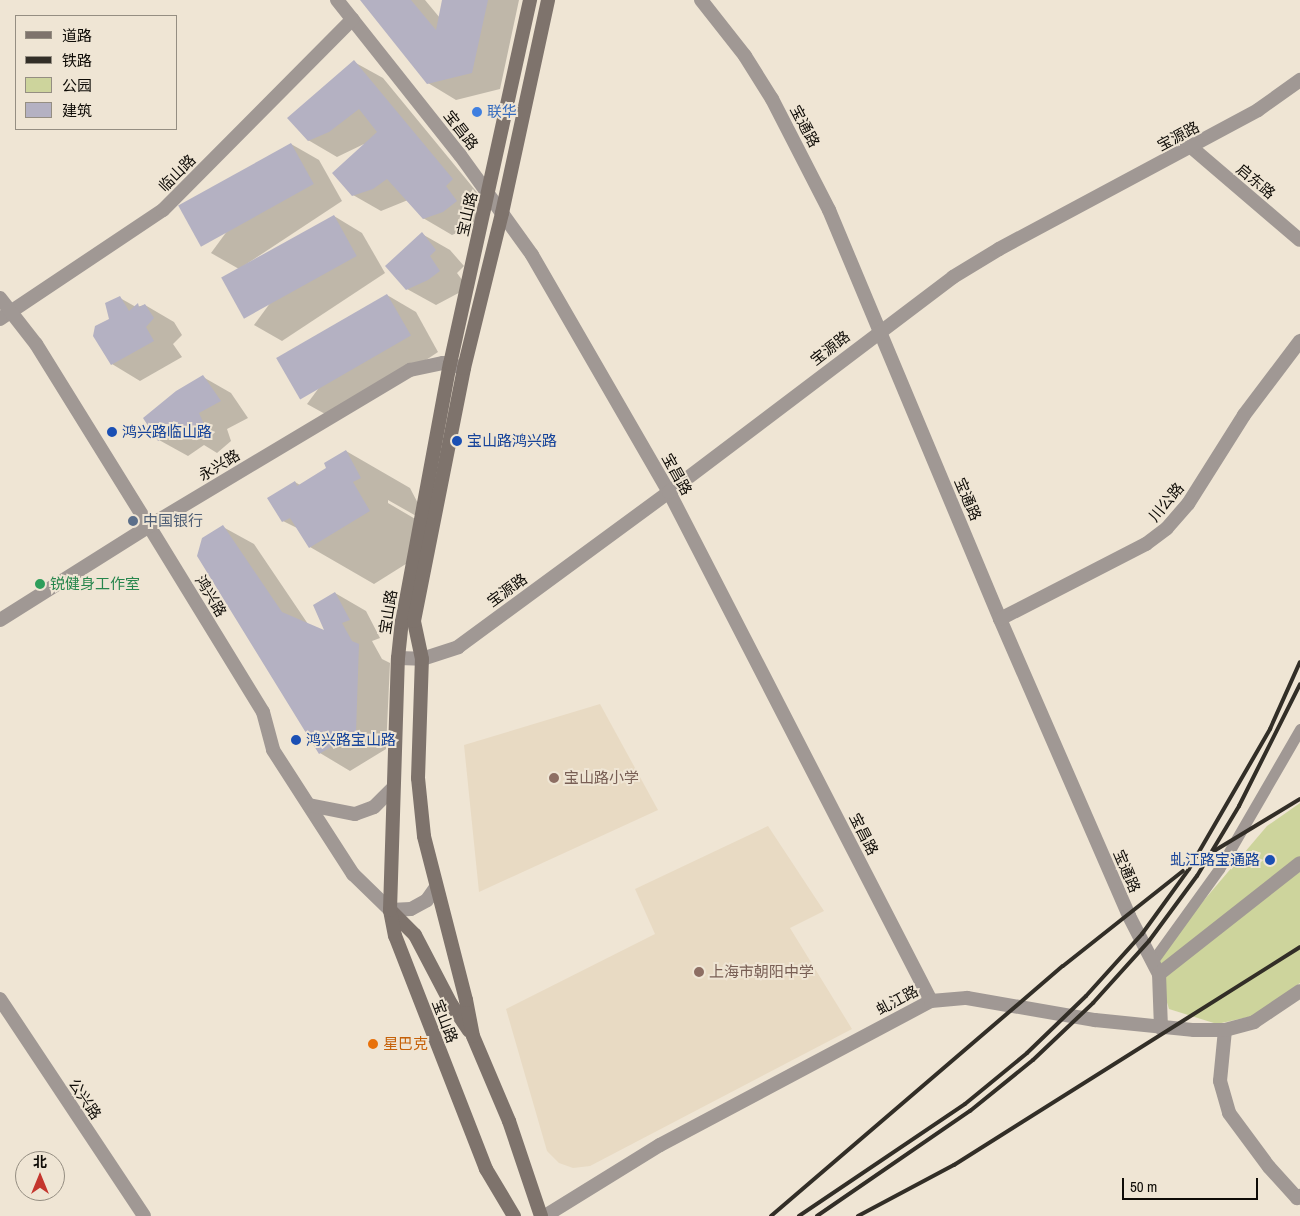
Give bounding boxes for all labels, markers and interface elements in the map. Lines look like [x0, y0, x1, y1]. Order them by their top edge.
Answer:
legend [15, 15, 178, 130]
text: 道路 [62, 25, 92, 46]
text: 铁路 [62, 50, 92, 71]
text: 公园 [62, 75, 92, 96]
text: 建筑 [62, 100, 92, 121]
street label: 宝通路 [786, 102, 824, 150]
place label: 联华 [487, 103, 517, 121]
marker: 联华 [471, 106, 483, 118]
street label: 宝昌路 [440, 107, 482, 153]
street label: 宝源路 [1154, 117, 1202, 155]
street label: 临山路 [155, 151, 199, 195]
street label: 启东路 [1233, 160, 1279, 202]
street label: 宝山路 [453, 190, 481, 238]
street label: 宝源路 [807, 327, 853, 369]
place label: 鸿兴路临山路 [122, 423, 212, 441]
marker: 鸿兴路临山路 [106, 426, 118, 438]
place label: 宝山路鸿兴路 [467, 432, 557, 450]
marker: 宝山路鸿兴路 [451, 435, 463, 447]
street label: 永兴路 [195, 446, 243, 484]
street label: 宝昌路 [658, 450, 696, 498]
street label: 宝通路 [951, 475, 985, 523]
street label: 川公路 [1145, 479, 1187, 525]
place label: 中国银行 [143, 512, 203, 530]
marker: 中国银行 [127, 515, 139, 527]
street label: 宝源路 [484, 569, 530, 611]
street label: 鸿兴路 [192, 572, 230, 620]
place label: 锐健身工作室 [50, 575, 140, 593]
marker: 锐健身工作室 [34, 578, 46, 590]
street label: 宝山路 [376, 588, 400, 636]
place label: 鸿兴路宝山路 [306, 731, 396, 749]
marker: 鸿兴路宝山路 [290, 734, 302, 746]
place label: 宝山路小学 [564, 769, 639, 787]
marker: 宝山路小学 [548, 772, 560, 784]
street label: 宝昌路 [846, 810, 882, 858]
street label: 宝通路 [1110, 847, 1144, 895]
place label: 虬江路宝通路 [1170, 851, 1260, 869]
marker: 虬江路宝通路 [1264, 854, 1276, 866]
place label: 上海市朝阳中学 [709, 963, 814, 981]
marker: 上海市朝阳中学 [693, 966, 705, 978]
street label: 虬江路 [873, 981, 921, 1019]
street label: 宝山路 [429, 997, 461, 1045]
place label: 星巴克 [383, 1035, 428, 1053]
marker: 星巴克 [367, 1038, 379, 1050]
street label: 公兴路 [65, 1075, 105, 1123]
north arrow [15, 1151, 65, 1201]
text: 北 [33, 1153, 47, 1171]
scale bar [1125, 1168, 1261, 1200]
text: 50 m [1130, 1176, 1157, 1197]

